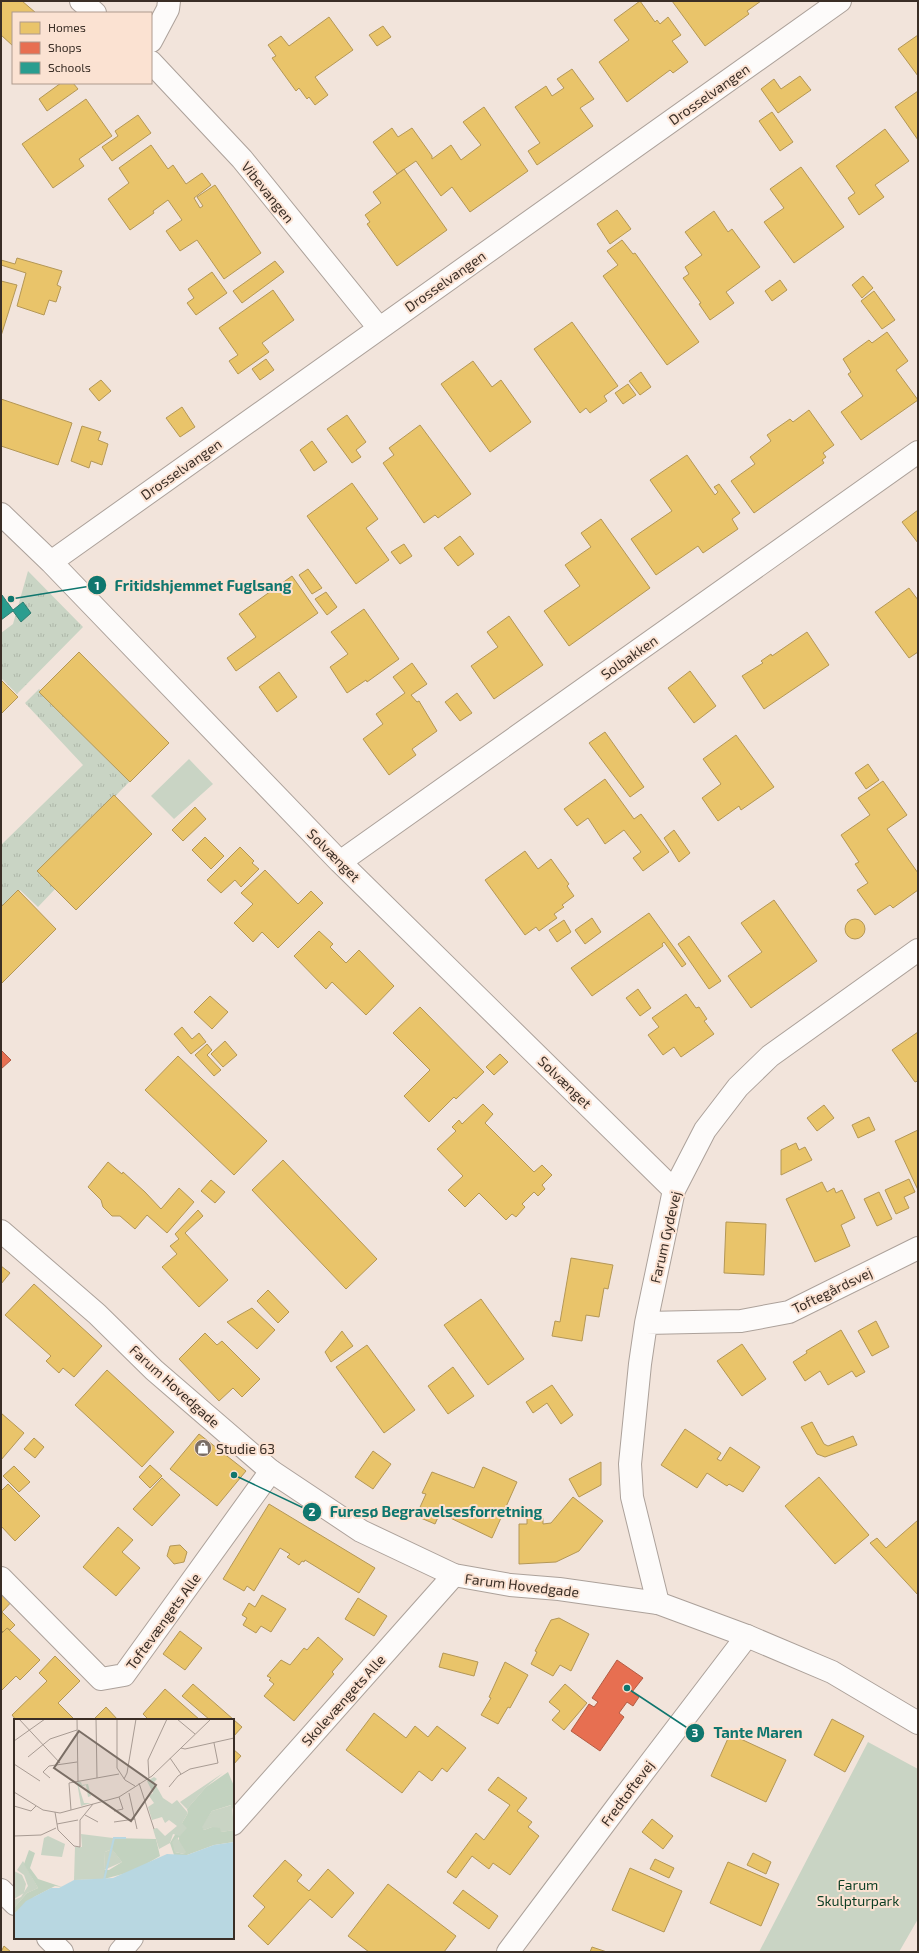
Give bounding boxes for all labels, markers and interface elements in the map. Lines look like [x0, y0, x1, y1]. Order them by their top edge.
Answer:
legend [12, 12, 152, 84]
text: Homes [48, 20, 86, 34]
text: Shops [48, 40, 82, 54]
text: Schools [48, 60, 91, 74]
street label: Drosselvangen [665, 60, 753, 128]
street label: Vibevangen [238, 158, 298, 226]
street label: Drosselvangen [401, 247, 489, 315]
street label: Drosselvangen [137, 435, 225, 503]
callout: Fritidshjemmet Fuglsang [87, 572, 299, 599]
text: Fritidshjemmet Fuglsang [115, 576, 292, 594]
text: 1 [94, 578, 100, 592]
street label: Solbakken [597, 631, 661, 683]
street label: Solvænget [304, 825, 364, 885]
street label: Solvænget [535, 1052, 595, 1112]
street label: Farum Gydevej [646, 1189, 684, 1285]
street label: Toftegårdsvej [789, 1263, 875, 1317]
street label: Farum Hovedgade [127, 1341, 223, 1431]
shop icon: Studie 63 [193, 1438, 213, 1458]
place label: Studie 63 [216, 1440, 275, 1457]
callout: Furesø Begravelsesforretning [302, 1499, 551, 1526]
text: Furesø Begravelsesforretning [330, 1502, 543, 1520]
text: 2 [309, 1504, 316, 1518]
street label: Toftevængets Alle [122, 1569, 204, 1673]
street label: Farum Hovedgade [464, 1570, 580, 1600]
street label: Skolevængets Alle [298, 1651, 388, 1749]
inset map [14, 1719, 234, 1939]
callout: Tante Maren [685, 1720, 810, 1747]
text: Tante Maren [713, 1723, 803, 1741]
text: 3 [692, 1725, 699, 1739]
street label: Fredtoftevej [597, 1757, 657, 1829]
park label: Farum Skulpturpark [817, 1876, 899, 1909]

